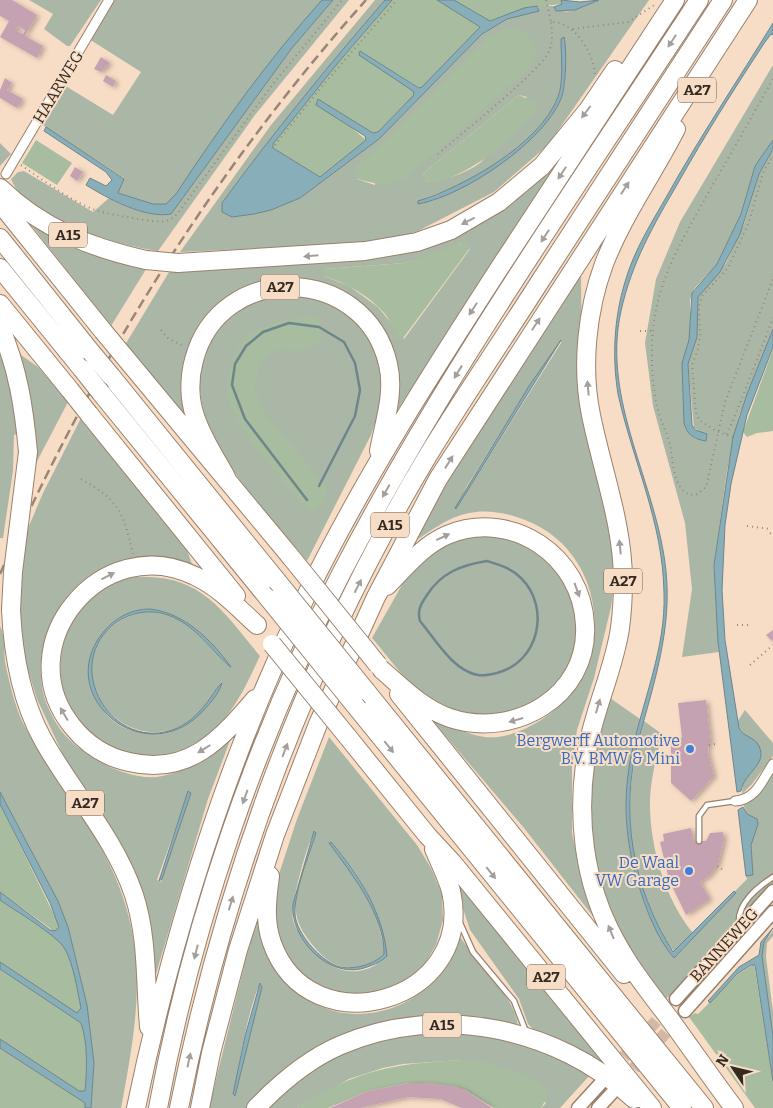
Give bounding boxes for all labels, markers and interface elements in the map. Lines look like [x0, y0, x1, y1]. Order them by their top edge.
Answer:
one-way arrow [668, 34, 677, 48]
street label: HAARWEG [29, 47, 87, 127]
road number: A27 [678, 78, 716, 102]
one-way arrow [581, 105, 591, 119]
one-way arrow [557, 166, 567, 179]
one-way arrow [621, 182, 630, 195]
one-way arrow [460, 217, 475, 225]
road number: A15 [49, 222, 87, 248]
one-way arrow [541, 229, 550, 242]
one-way arrow [302, 252, 318, 260]
road number: A27 [261, 274, 299, 300]
one-way arrow [469, 302, 478, 315]
one-way arrow [532, 318, 541, 331]
one-way arrow [453, 366, 462, 379]
one-way arrow [584, 380, 592, 396]
one-way arrow [445, 455, 454, 468]
one-way arrow [382, 485, 391, 498]
road number: A15 [371, 512, 409, 538]
one-way arrow [436, 533, 450, 541]
one-way arrow [616, 539, 624, 555]
road number: A27 [604, 568, 642, 594]
one-way arrow [100, 572, 115, 580]
one-way arrow [354, 579, 362, 593]
one-way arrow [573, 583, 581, 598]
one-way arrow [595, 699, 603, 714]
one-way arrow [60, 707, 69, 720]
one-way arrow [508, 717, 523, 725]
place label: Bergwerff Automotive B.V. BMW & Mini [516, 731, 680, 768]
one-way arrow [383, 740, 394, 753]
one-way arrow [281, 743, 289, 757]
marker: Bergwerff Automotive B.V. BMW & Mini [684, 743, 696, 755]
one-way arrow [198, 745, 211, 754]
road number: A27 [66, 790, 104, 816]
one-way arrow [241, 790, 249, 805]
place label: De Waal VW Garage [595, 853, 679, 890]
marker: De Waal VW Garage [683, 865, 695, 877]
one-way arrow [486, 867, 497, 880]
one-way arrow [227, 896, 235, 911]
street label: BANNEWEG [686, 904, 762, 986]
one-way arrow [607, 924, 615, 939]
one-way arrow [191, 944, 199, 959]
road number: A27 [527, 964, 565, 990]
road number: A15 [423, 1012, 461, 1038]
north arrow [708, 1043, 758, 1093]
text: N [713, 1051, 733, 1070]
one-way arrow [185, 1052, 193, 1068]

